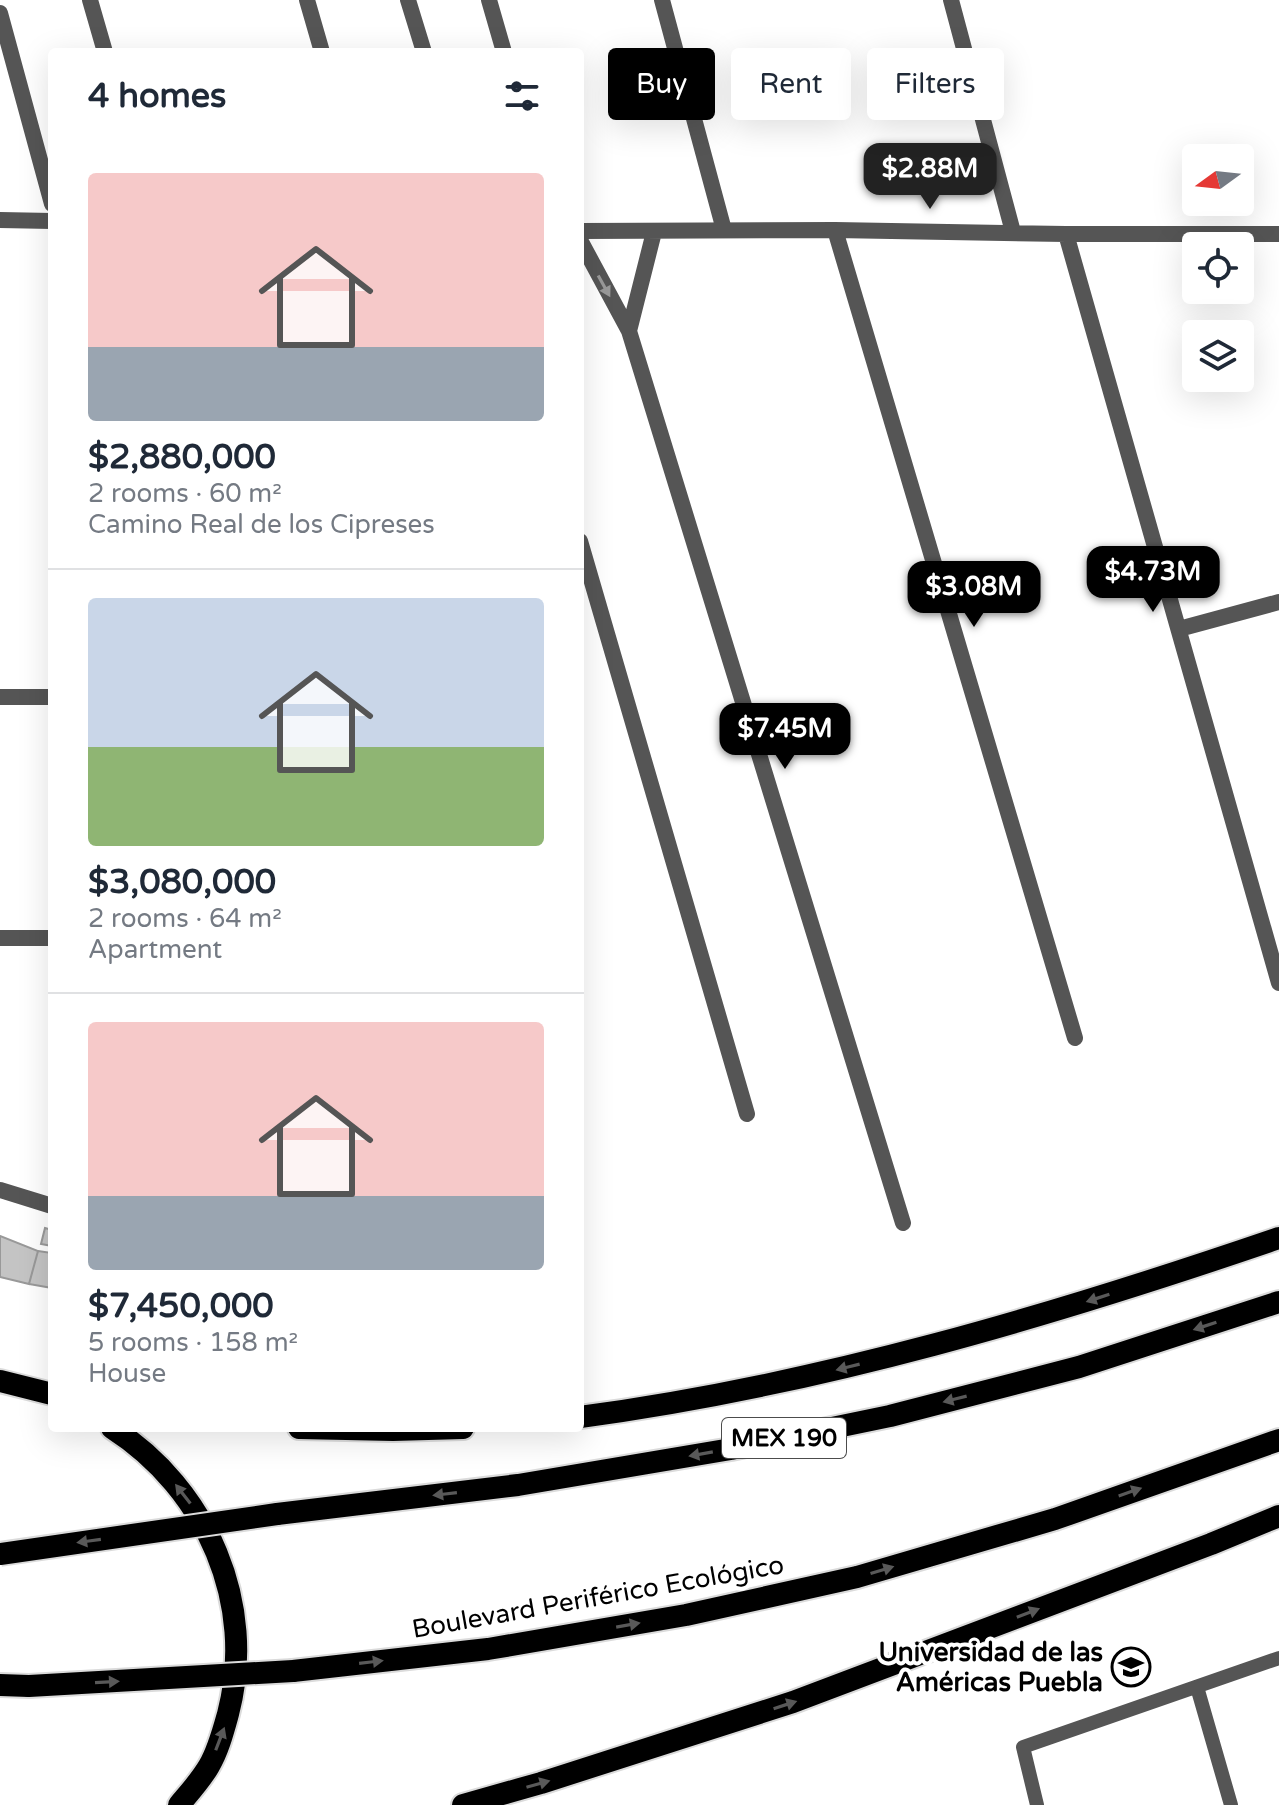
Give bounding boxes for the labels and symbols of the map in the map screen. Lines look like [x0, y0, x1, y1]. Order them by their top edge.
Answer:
pin: $2.88M [865, 143, 995, 211]
north arrow [1182, 144, 1254, 216]
one-way arrow [598, 274, 611, 297]
pin: $4.73M [1088, 546, 1218, 614]
pin: $3.08M [909, 561, 1039, 629]
pin: $7.45M [720, 703, 850, 771]
one-way arrow [1086, 1292, 1110, 1304]
one-way arrow [1193, 1321, 1217, 1333]
one-way arrow [835, 1361, 860, 1373]
one-way arrow [943, 1393, 968, 1405]
road number: MEX 190 [722, 1418, 846, 1458]
one-way arrow [689, 1449, 714, 1461]
one-way arrow [175, 1484, 191, 1504]
one-way arrow [1118, 1486, 1142, 1498]
one-way arrow [432, 1488, 457, 1501]
one-way arrow [76, 1535, 101, 1548]
street label: Boulevard Periférico Ecológico [410, 1549, 786, 1645]
one-way arrow [870, 1563, 894, 1576]
one-way arrow [1017, 1606, 1041, 1619]
one-way arrow [616, 1618, 641, 1631]
place label: Universidad de las Américas Puebla [879, 1637, 1103, 1698]
school or university icon: Universidad de las Américas Puebla [1110, 1646, 1152, 1688]
one-way arrow [359, 1656, 384, 1669]
one-way arrow [95, 1675, 120, 1688]
one-way arrow [774, 1698, 798, 1710]
one-way arrow [214, 1727, 227, 1751]
one-way arrow [526, 1777, 550, 1790]

